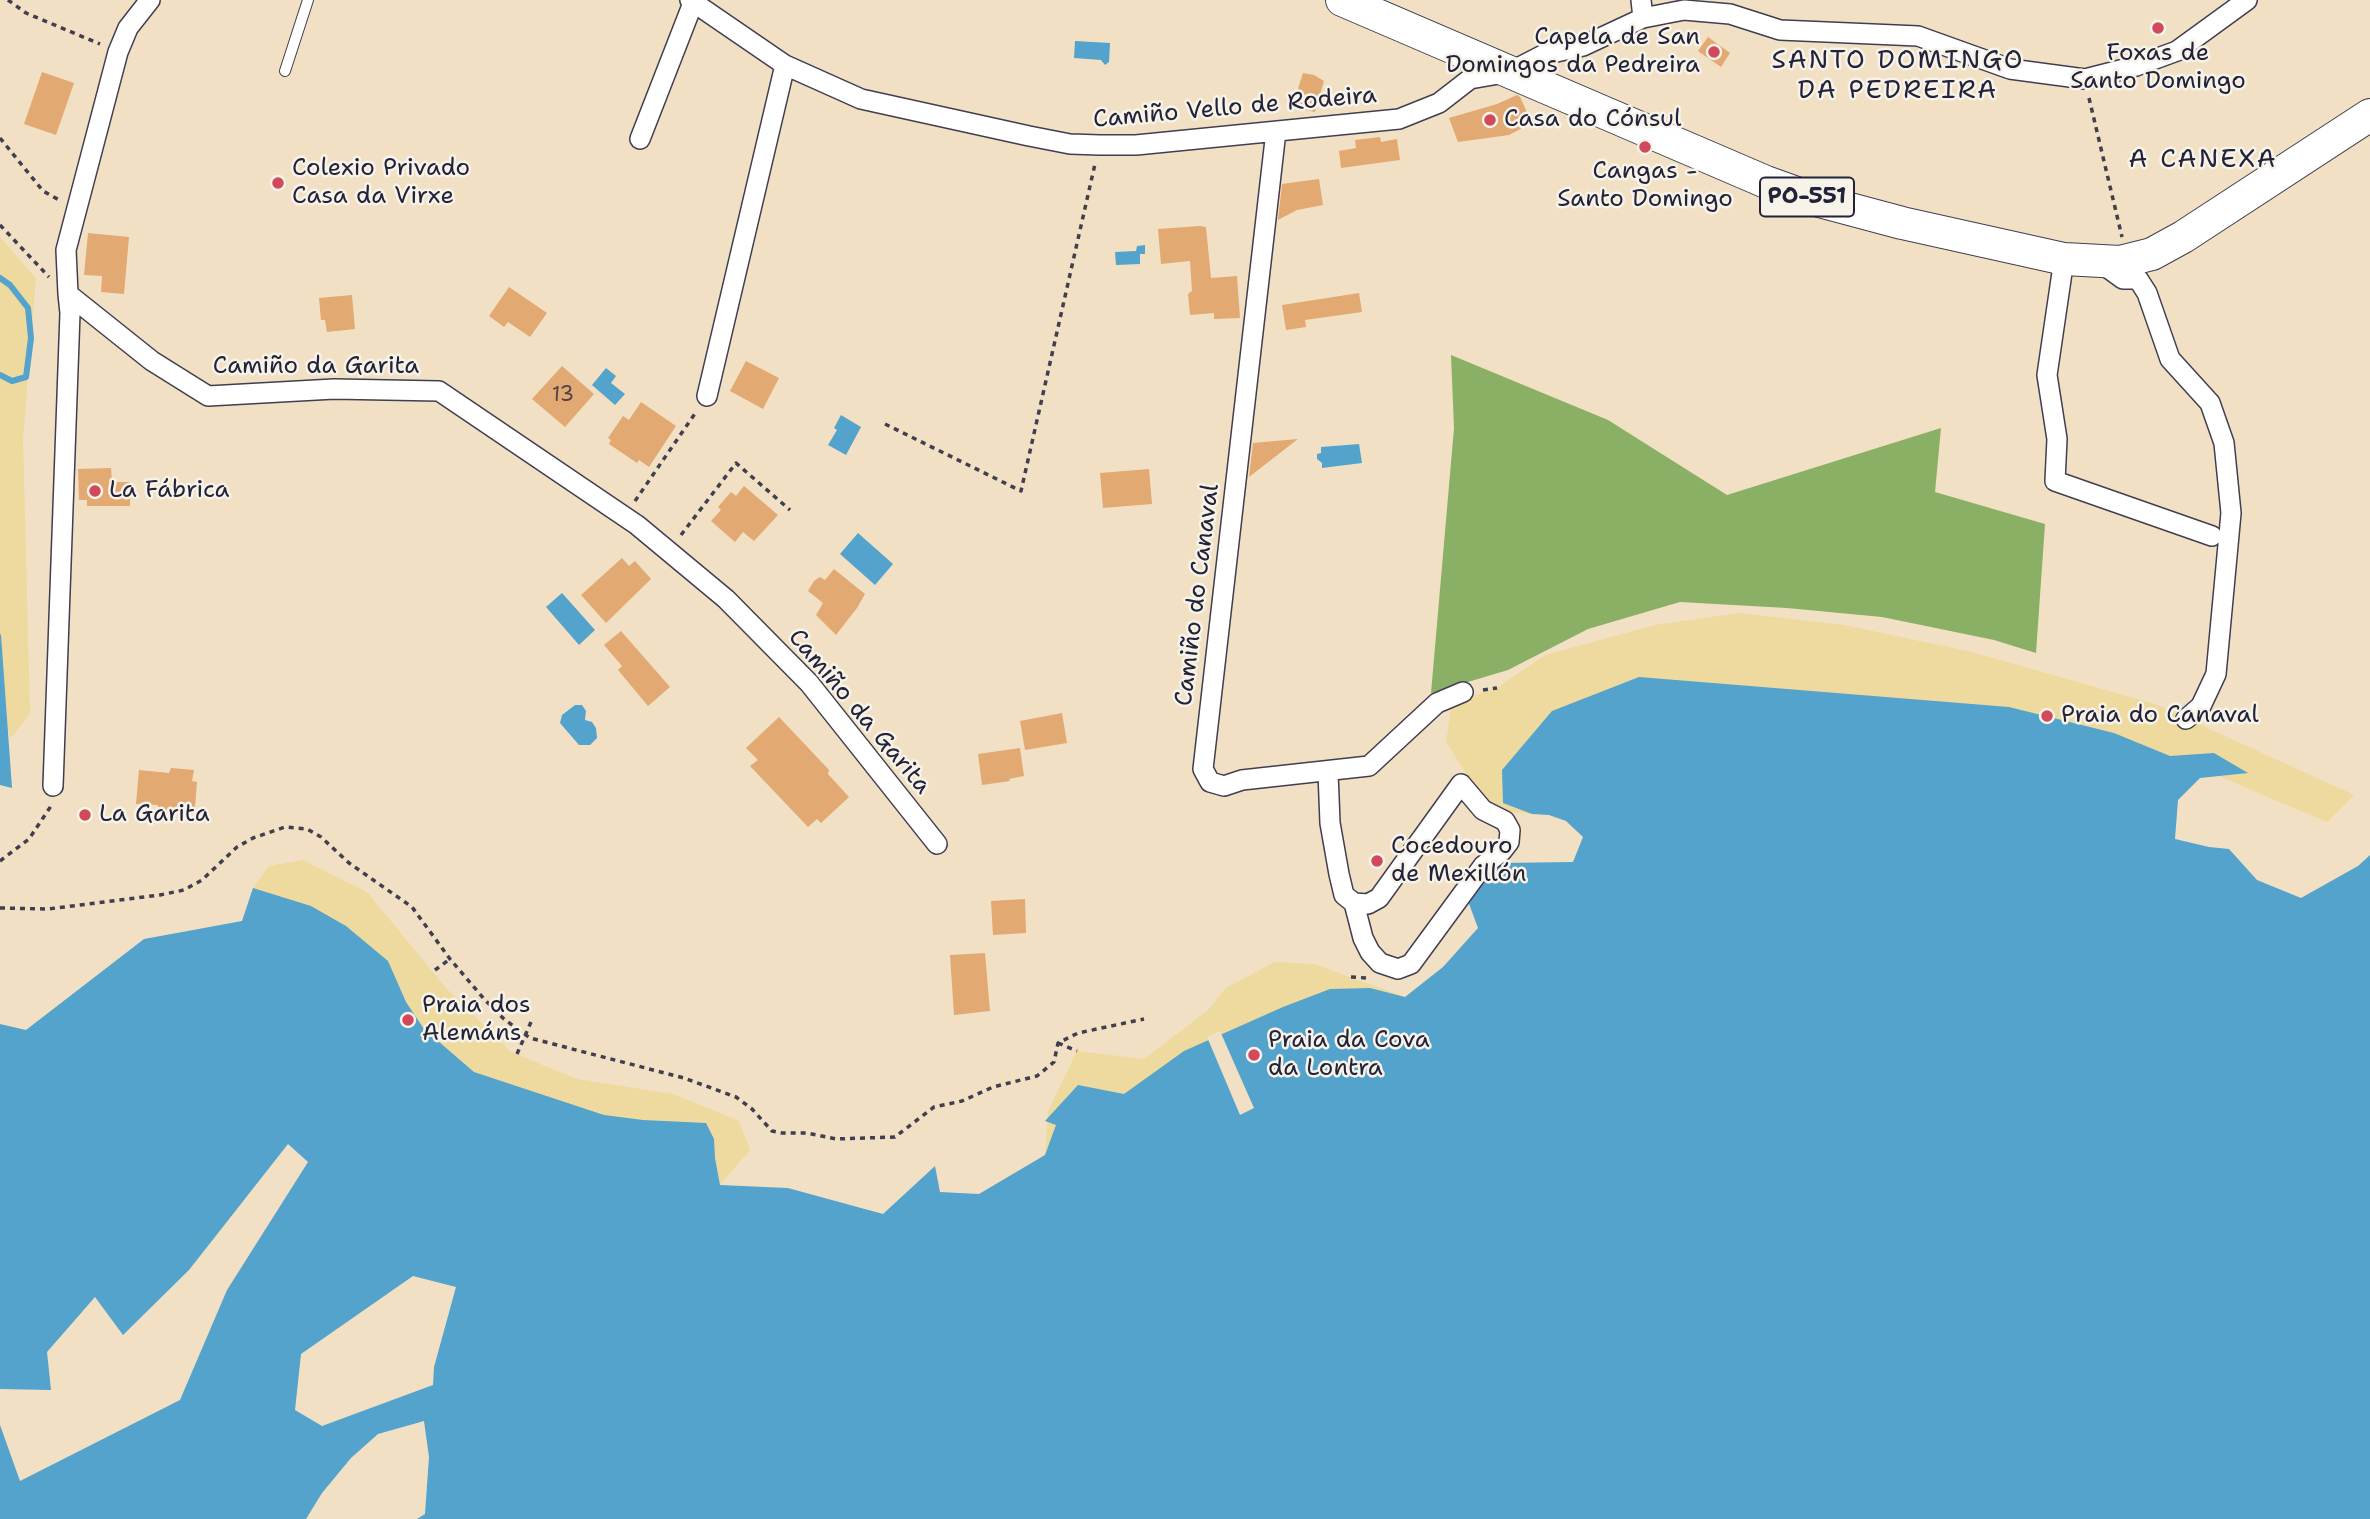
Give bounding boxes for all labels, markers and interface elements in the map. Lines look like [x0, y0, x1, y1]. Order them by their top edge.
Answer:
marker: Foxas de Santo Domingo [2150, 20, 2166, 36]
place label: Capela de San Domingos da Pedreira [1446, 24, 1700, 80]
place label: Foxas de Santo Domingo [2070, 40, 2246, 96]
marker: Capela de San Domingos da Pedreira [1706, 44, 1722, 60]
district label: SANTO DOMINGO DA PEDREIRA [1773, 45, 2023, 106]
street label: Camiño Vello de Rodeira [1092, 81, 1378, 135]
place label: Casa do Cónsul [1504, 106, 1681, 134]
marker: Casa do Cónsul [1482, 112, 1498, 128]
marker: Cangas - Santo Domingo [1637, 139, 1653, 155]
district label: A CANEXA [2129, 144, 2277, 176]
place label: Colexio Privado Casa da Virxe [292, 155, 470, 211]
place label: Cangas - Santo Domingo [1557, 158, 1733, 214]
marker: Colexio Privado Casa da Virxe [270, 175, 286, 191]
road number: PO-551 [1760, 178, 1854, 216]
street label: Camiño da Garita [213, 353, 419, 381]
house number: 13 [552, 383, 574, 409]
place label: La Fábrica [109, 477, 230, 505]
street label: Camiño do Canaval [1170, 482, 1226, 708]
marker: La Fábrica [87, 483, 103, 499]
street label: Camiño da Garita [782, 624, 936, 800]
place label: Praia do Canaval [2061, 702, 2259, 730]
marker: Praia do Canaval [2039, 708, 2055, 724]
place label: La Garita [99, 801, 210, 829]
marker: La Garita [77, 807, 93, 823]
place label: Cocedouro de Mexillón [1391, 833, 1526, 889]
marker: Cocedouro de Mexillón [1369, 853, 1385, 869]
place label: Praia dos Alemáns [422, 992, 531, 1048]
marker: Praia dos Alemáns [400, 1012, 416, 1028]
place label: Praia da Cova da Lontra [1268, 1027, 1430, 1083]
marker: Praia da Cova da Lontra [1246, 1047, 1262, 1063]

